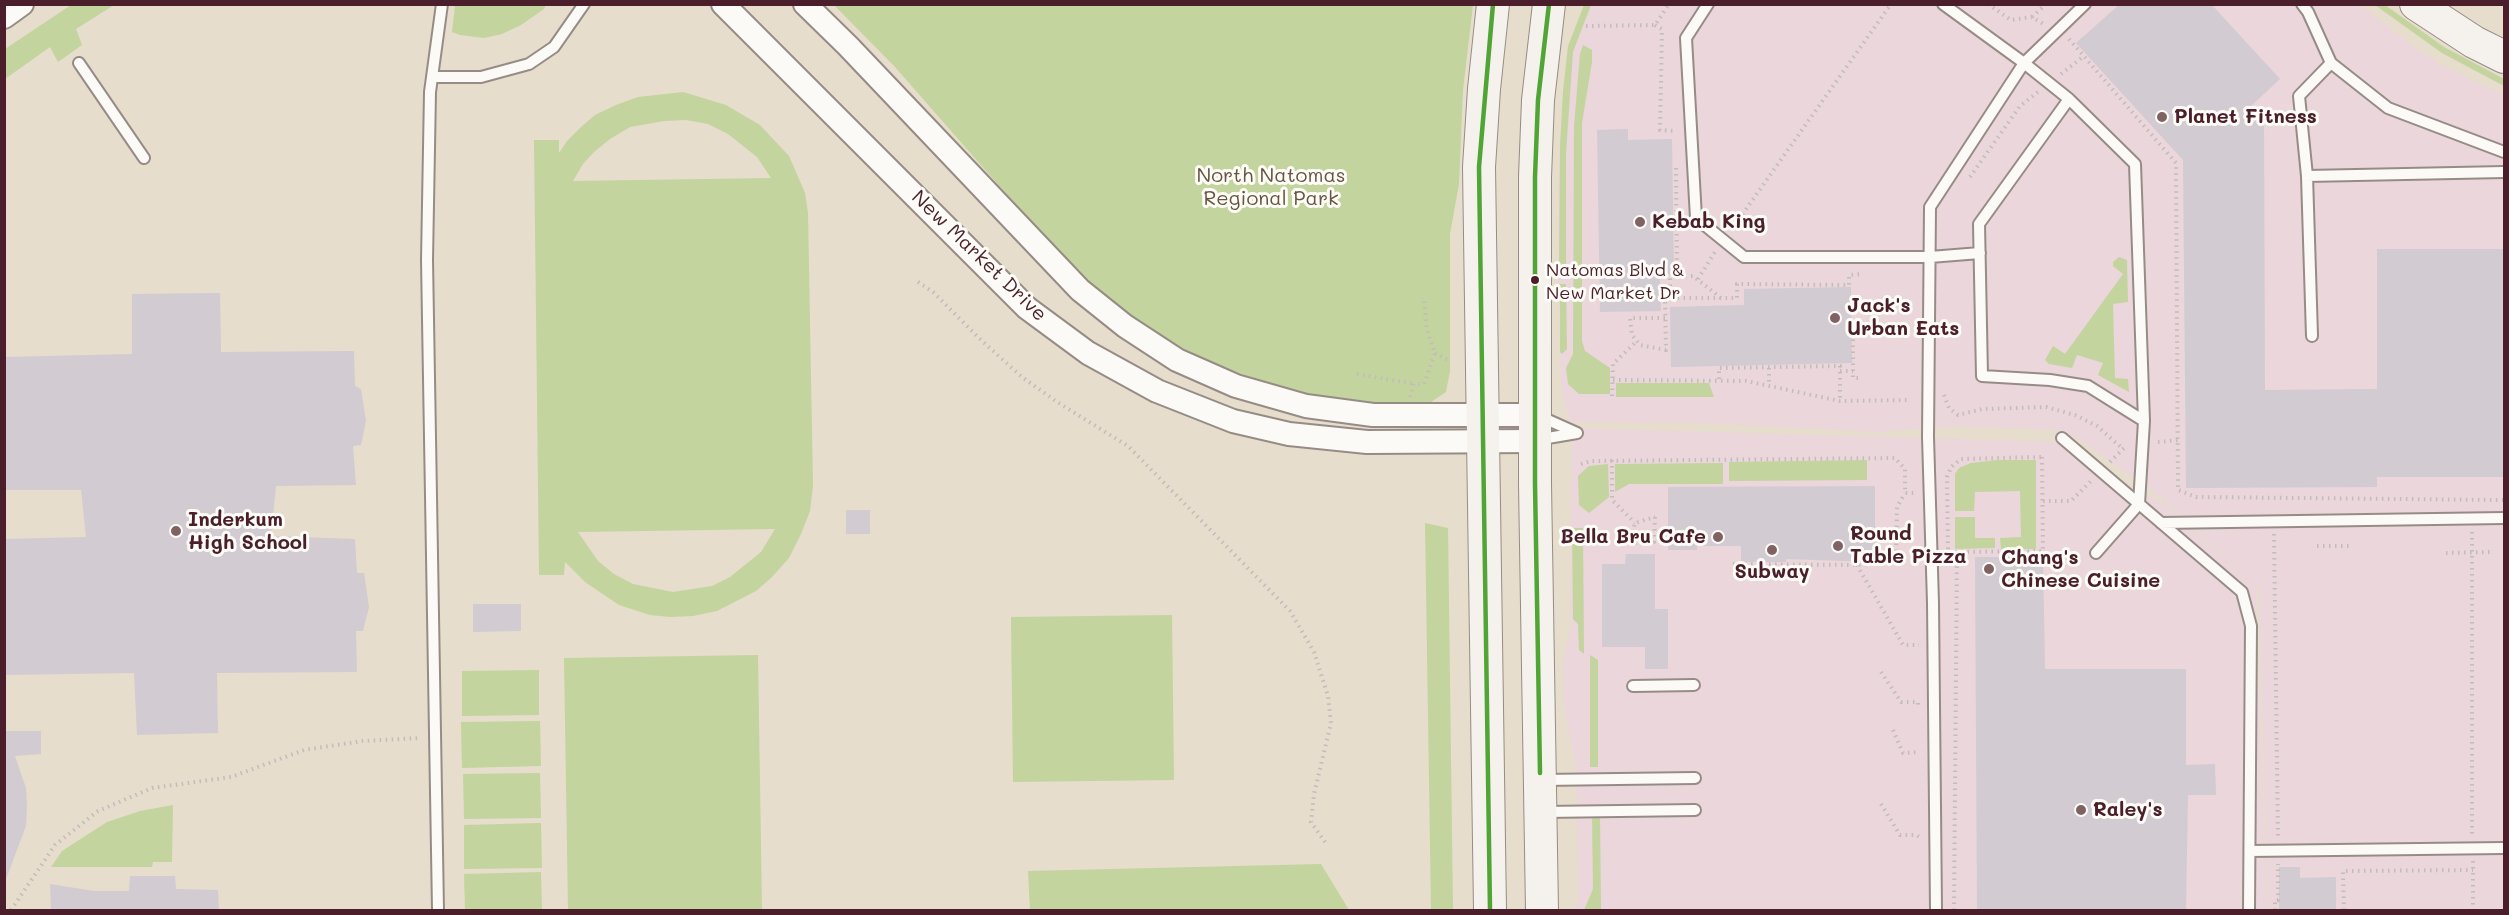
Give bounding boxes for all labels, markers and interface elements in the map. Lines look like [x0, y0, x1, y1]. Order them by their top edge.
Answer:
place label: Planet Fitness [2174, 105, 2317, 129]
marker: Planet Fitness [2155, 110, 2169, 124]
park label: North Natomas Regional Park [1196, 164, 1346, 211]
street label: New Market Drive [906, 185, 1052, 327]
place label: Kebab King [1652, 210, 1765, 234]
marker: Kebab King [1633, 215, 1647, 229]
place label: Natomas Blvd & New Market Dr [1546, 259, 1685, 302]
marker: Natomas Blvd & New Market Dr [1529, 274, 1541, 286]
place label: Jack's Urban Eats [1847, 294, 1959, 341]
marker: Jack's Urban Eats [1828, 311, 1842, 325]
place label: Inderkum High School [188, 508, 307, 555]
place label: Round Table Pizza [1850, 522, 1967, 569]
marker: Inderkum High School [169, 524, 183, 538]
place label: Bella Bru Cafe [1560, 525, 1706, 549]
marker: Bella Bru Cafe [1711, 530, 1725, 544]
marker: Round Table Pizza [1831, 539, 1845, 553]
marker: Subway [1765, 543, 1779, 557]
place label: Chang's Chinese Cuisine [2001, 546, 2160, 593]
place label: Subway [1734, 560, 1810, 584]
marker: Chang's Chinese Cuisine [1982, 562, 1996, 576]
place label: Raley's [2093, 798, 2163, 822]
marker: Raley's [2074, 803, 2088, 817]

